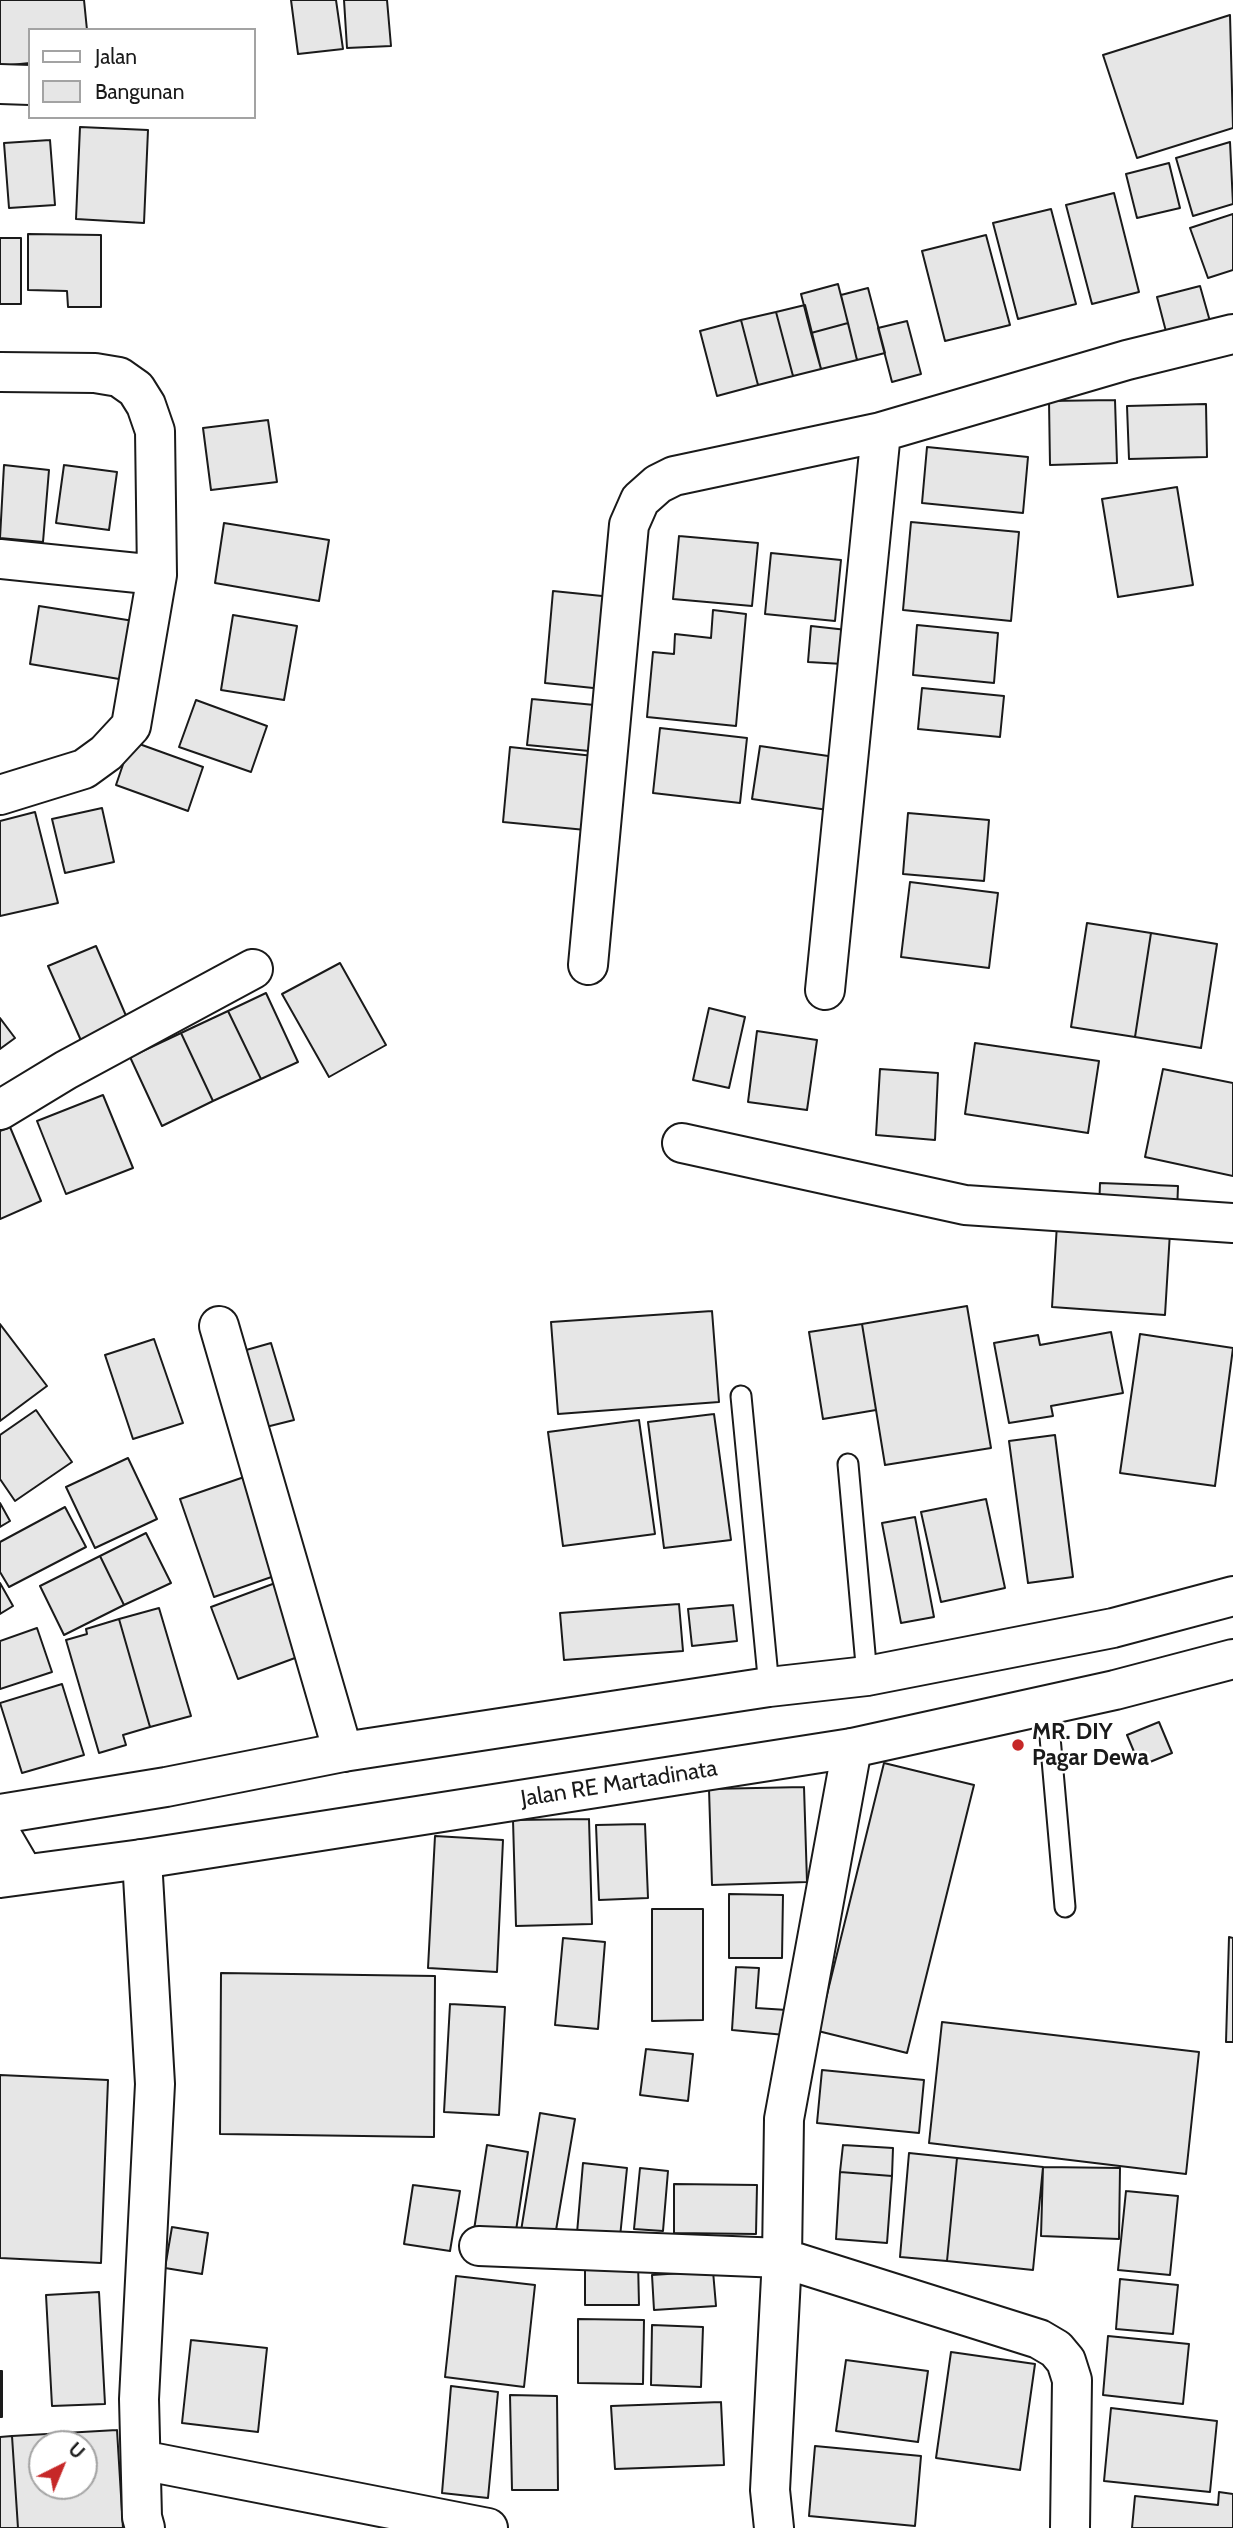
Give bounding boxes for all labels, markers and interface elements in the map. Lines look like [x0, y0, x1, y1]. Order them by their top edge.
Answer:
legend [28, 28, 256, 119]
text: Jalan [95, 44, 137, 69]
text: Bangunan [95, 79, 184, 104]
place label: MR. DIY Pagar Dewa [1032, 1718, 1149, 1772]
marker: MR. DIY Pagar Dewa [1010, 1737, 1026, 1753]
street label: Jalan RE Martadinata [519, 1755, 719, 1813]
north arrow [28, 2430, 98, 2500]
text: U [63, 2438, 89, 2464]

